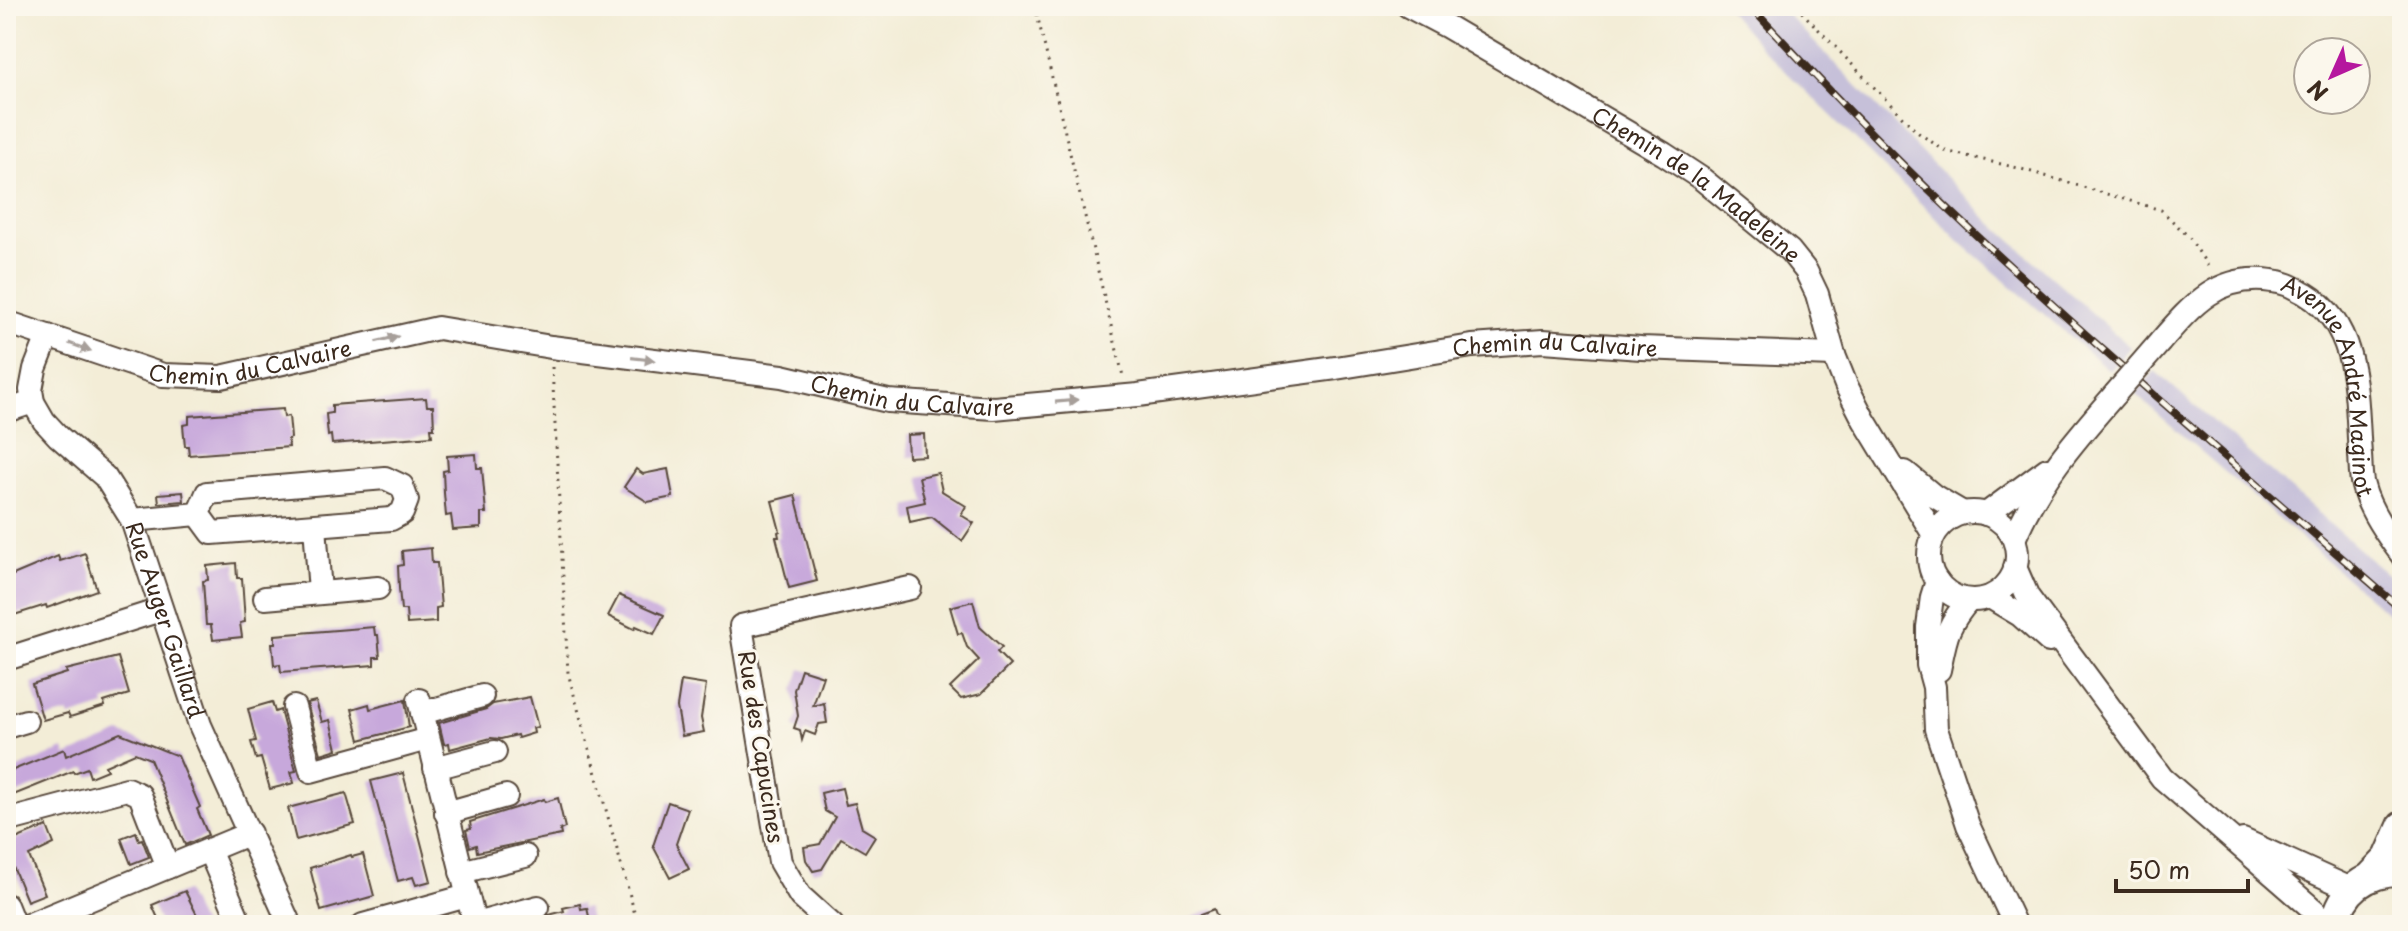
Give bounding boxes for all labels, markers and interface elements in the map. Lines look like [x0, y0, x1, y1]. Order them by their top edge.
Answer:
north arrow [2292, 36, 2372, 116]
text: N [2299, 73, 2335, 109]
street label: Chemin de la Madeleine [1586, 97, 1811, 269]
street label: Avenue André Maginot [2277, 266, 2383, 501]
street label: Chemin du Calvaire [1450, 323, 1658, 364]
street label: Chemin du Calvaire [144, 330, 354, 393]
one-way arrow [375, 332, 400, 345]
one-way arrow [68, 341, 92, 353]
one-way arrow [631, 352, 656, 365]
street label: Chemin du Calvaire [807, 365, 1015, 423]
one-way arrow [1055, 395, 1080, 408]
street label: Rue Auger Gaillard [119, 517, 215, 722]
street label: Rue des Capucines [731, 648, 794, 845]
scale bar [2116, 843, 2248, 893]
text: 50 m [2128, 851, 2190, 887]

